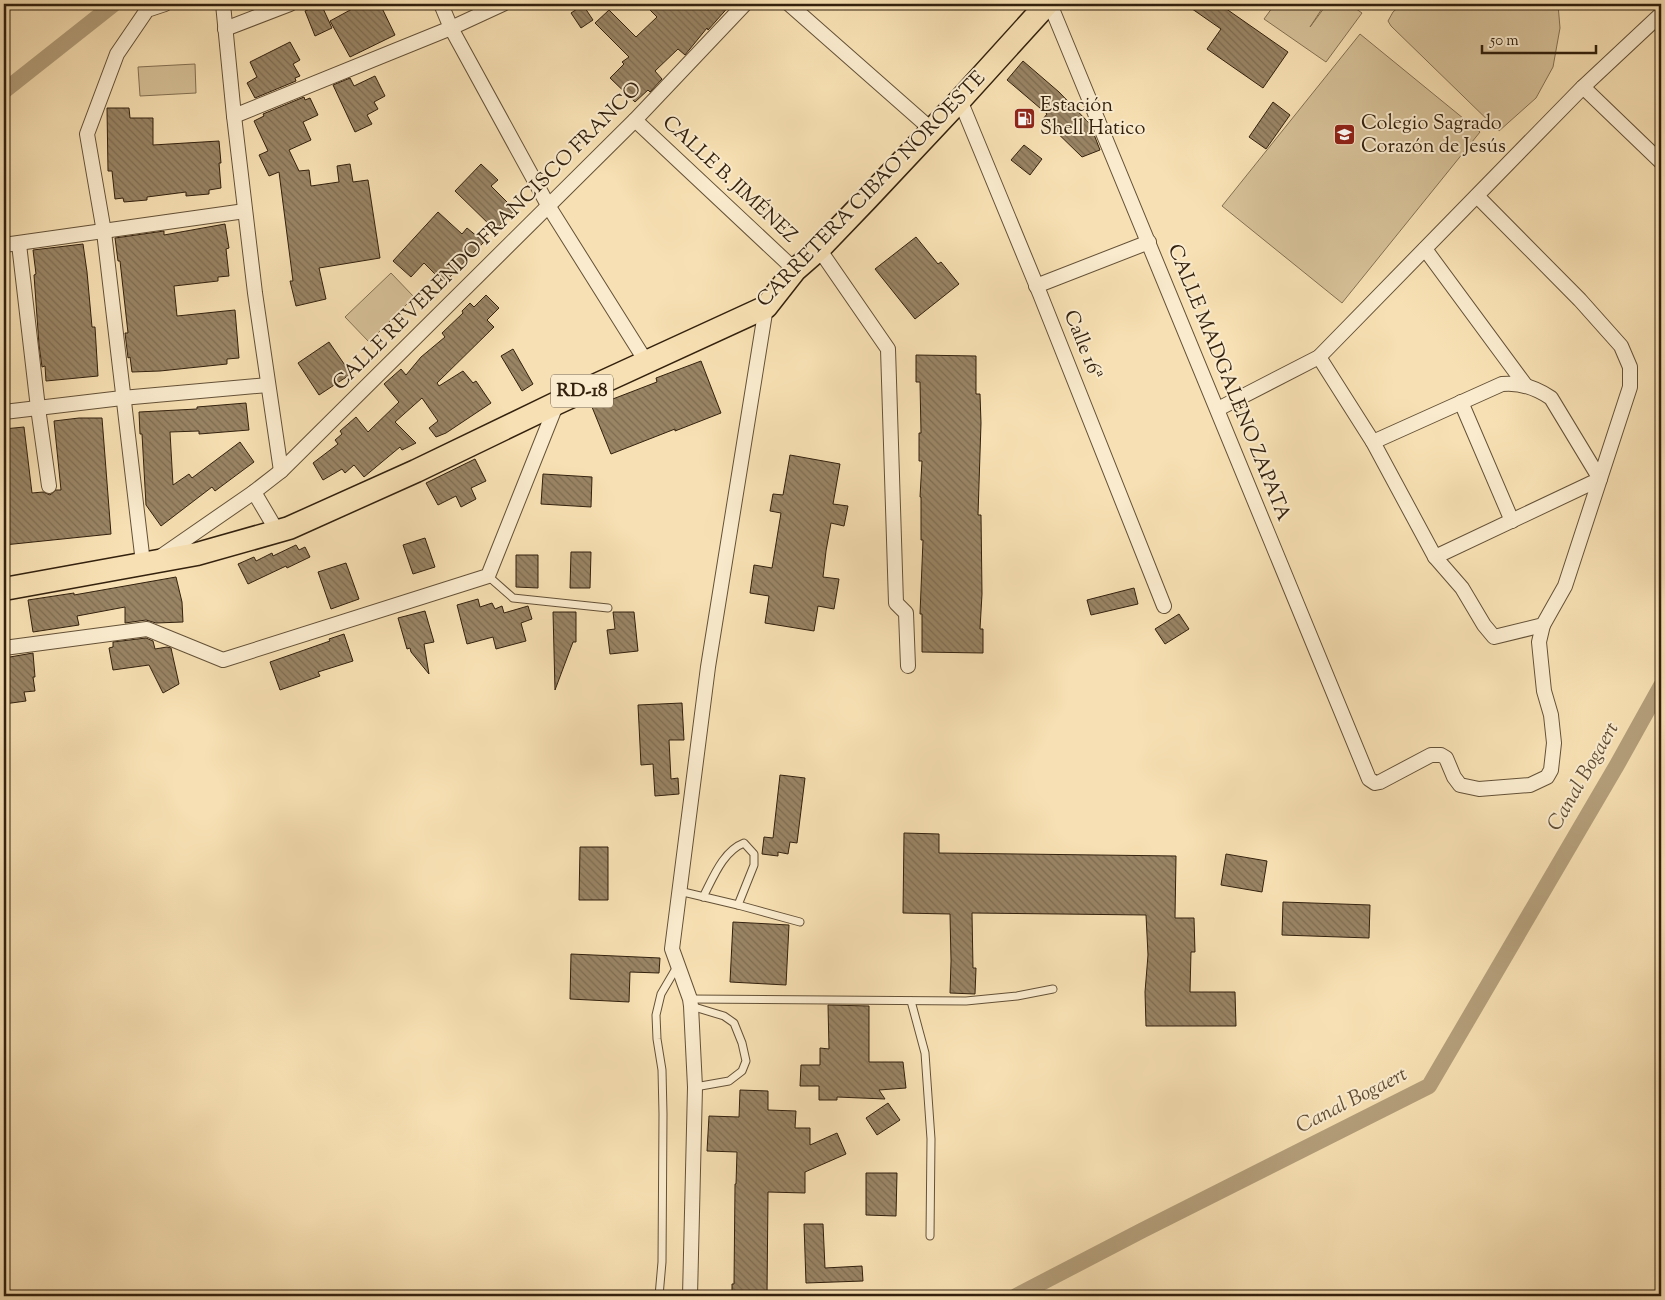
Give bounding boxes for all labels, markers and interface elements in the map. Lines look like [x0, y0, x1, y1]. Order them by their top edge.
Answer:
scale bar [1482, 22, 1596, 54]
text: 50 m [1489, 31, 1519, 52]
street label: CARRETERA CIBAO NOROESTE [751, 65, 993, 315]
street label: CALLE REVERENDO FRANCISCO FRANCO [327, 76, 649, 398]
place label: Estación Shell Hatico [1040, 92, 1145, 144]
fuel station icon: Estación Shell Hatico [1012, 106, 1036, 130]
street label: CALLE B. JIMÉNEZ [655, 109, 804, 250]
place label: Colegio Sagrado Corazón de Jesús [1361, 110, 1506, 162]
school or university icon: Colegio Sagrado Corazón de Jesús [1333, 123, 1357, 147]
street label: CALLE MADGALENO ZAPATA [1159, 240, 1297, 526]
street label: Calle 16ª [1055, 306, 1109, 384]
road number: RD-18 [551, 374, 613, 408]
water label: Canal Bogaert [1541, 717, 1627, 837]
water label: Canal Bogaert [1291, 1060, 1413, 1142]

